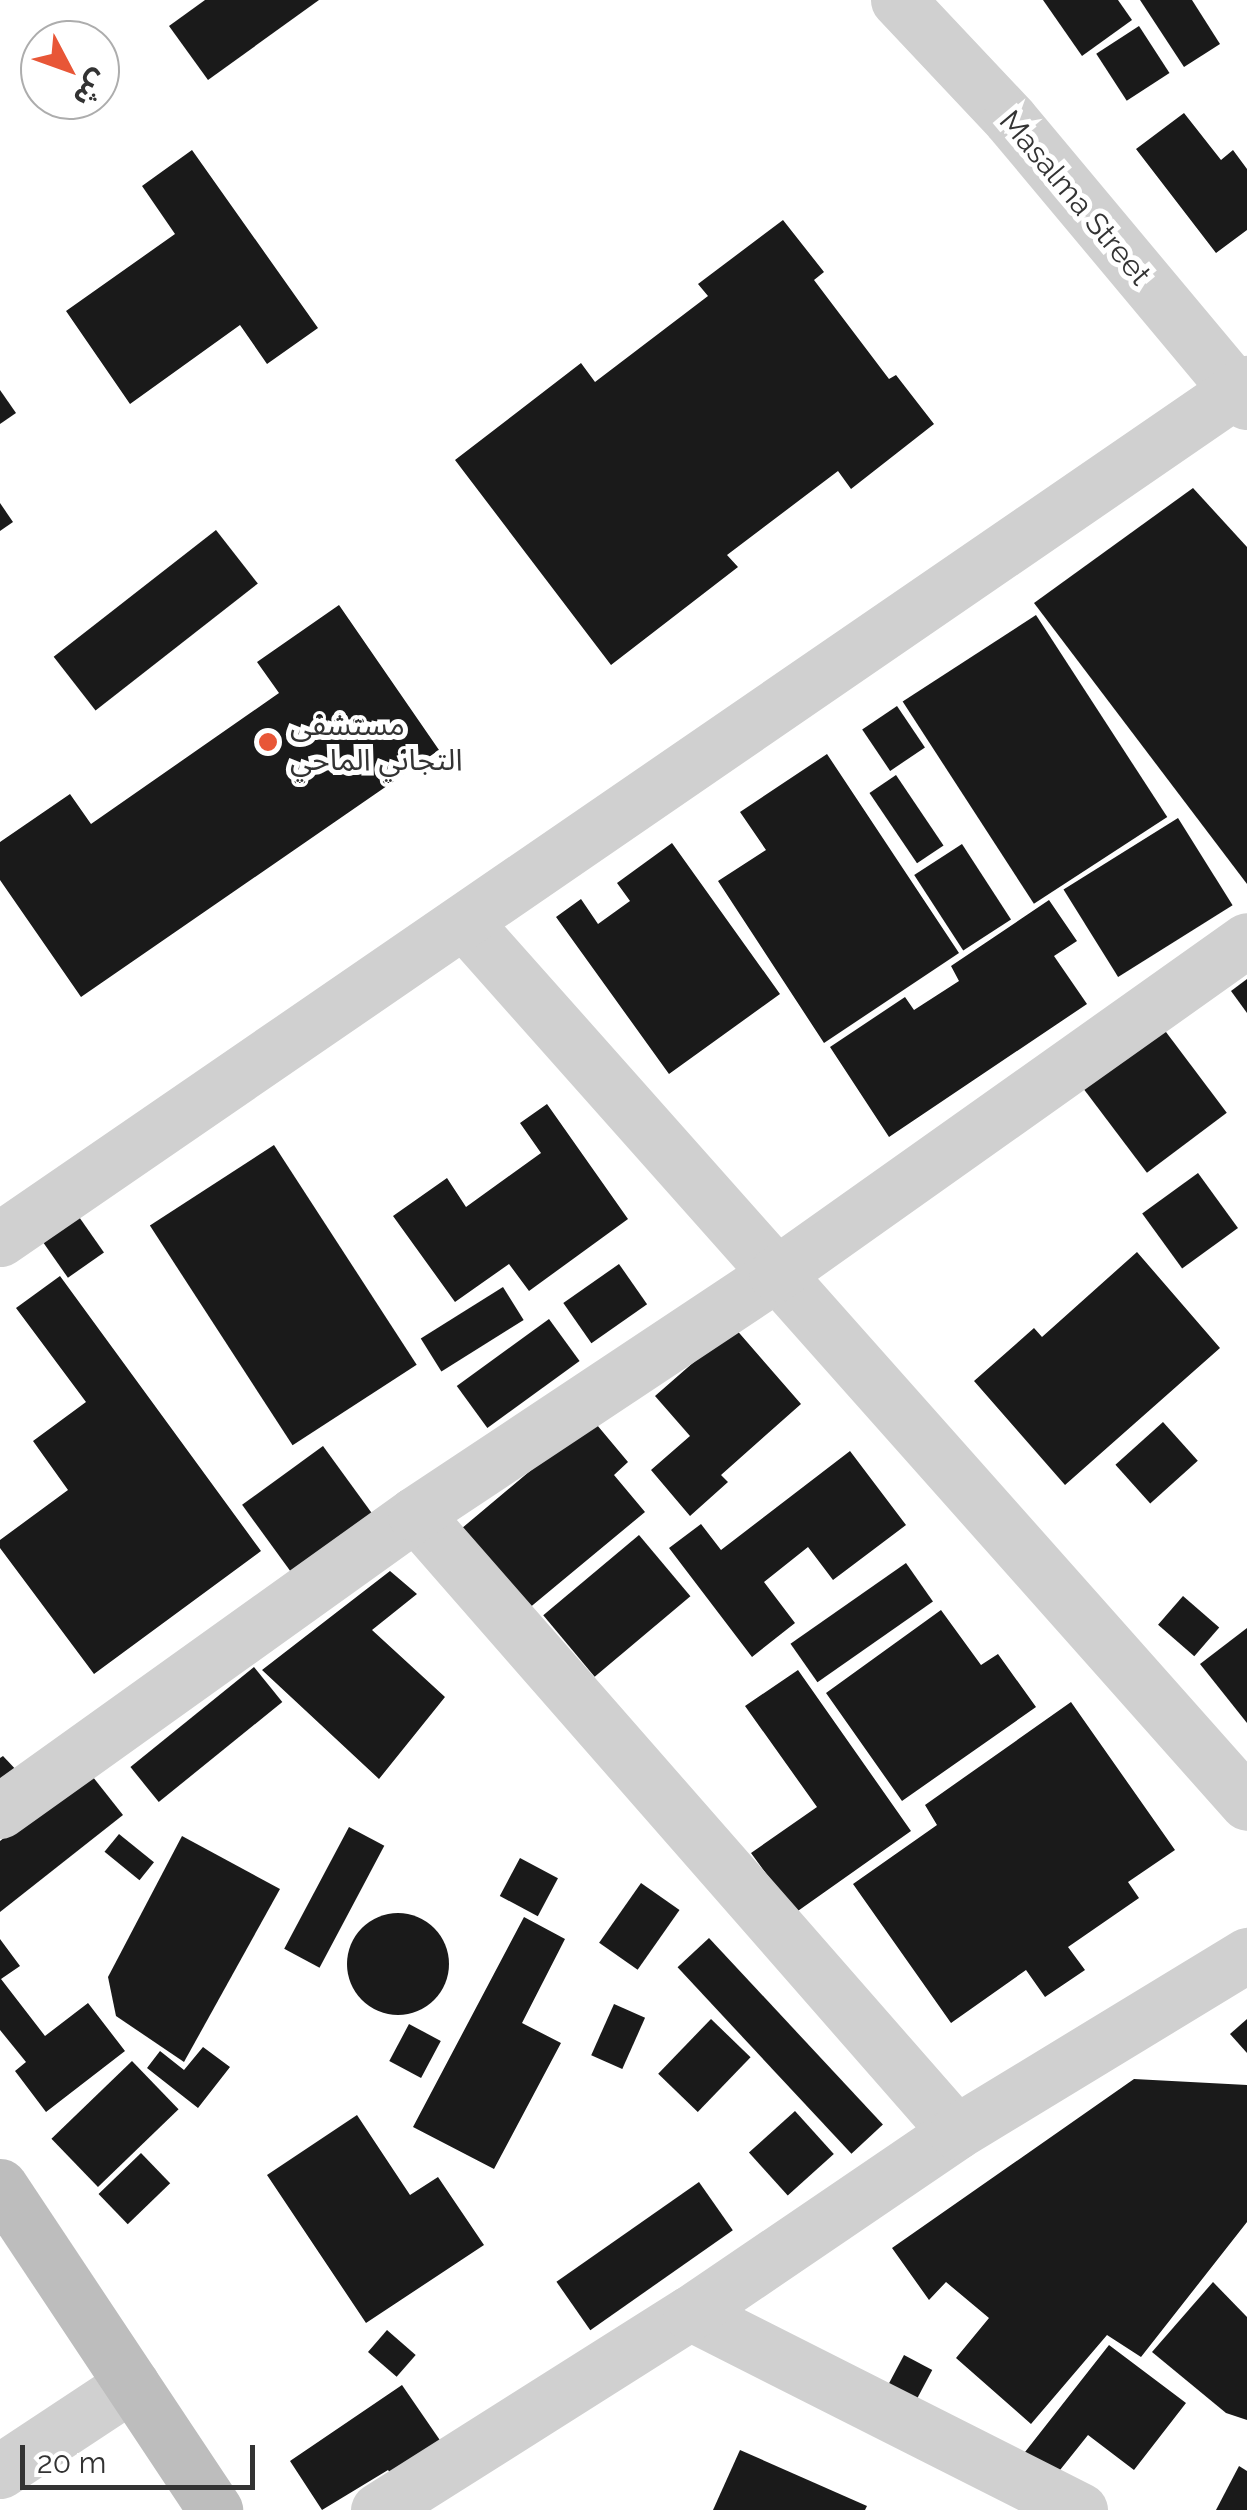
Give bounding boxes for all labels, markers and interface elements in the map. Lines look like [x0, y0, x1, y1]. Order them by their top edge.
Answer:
north arrow [20, 20, 120, 120]
text: ش [66, 63, 117, 114]
street label: Masalma Street [992, 104, 1158, 292]
place label: مستشفى التجاني الماحي [290, 707, 463, 778]
marker: مستشفى التجاني الماحي [255, 729, 281, 755]
scale bar [25, 2425, 260, 2487]
text: 20 m [37, 2445, 106, 2480]

